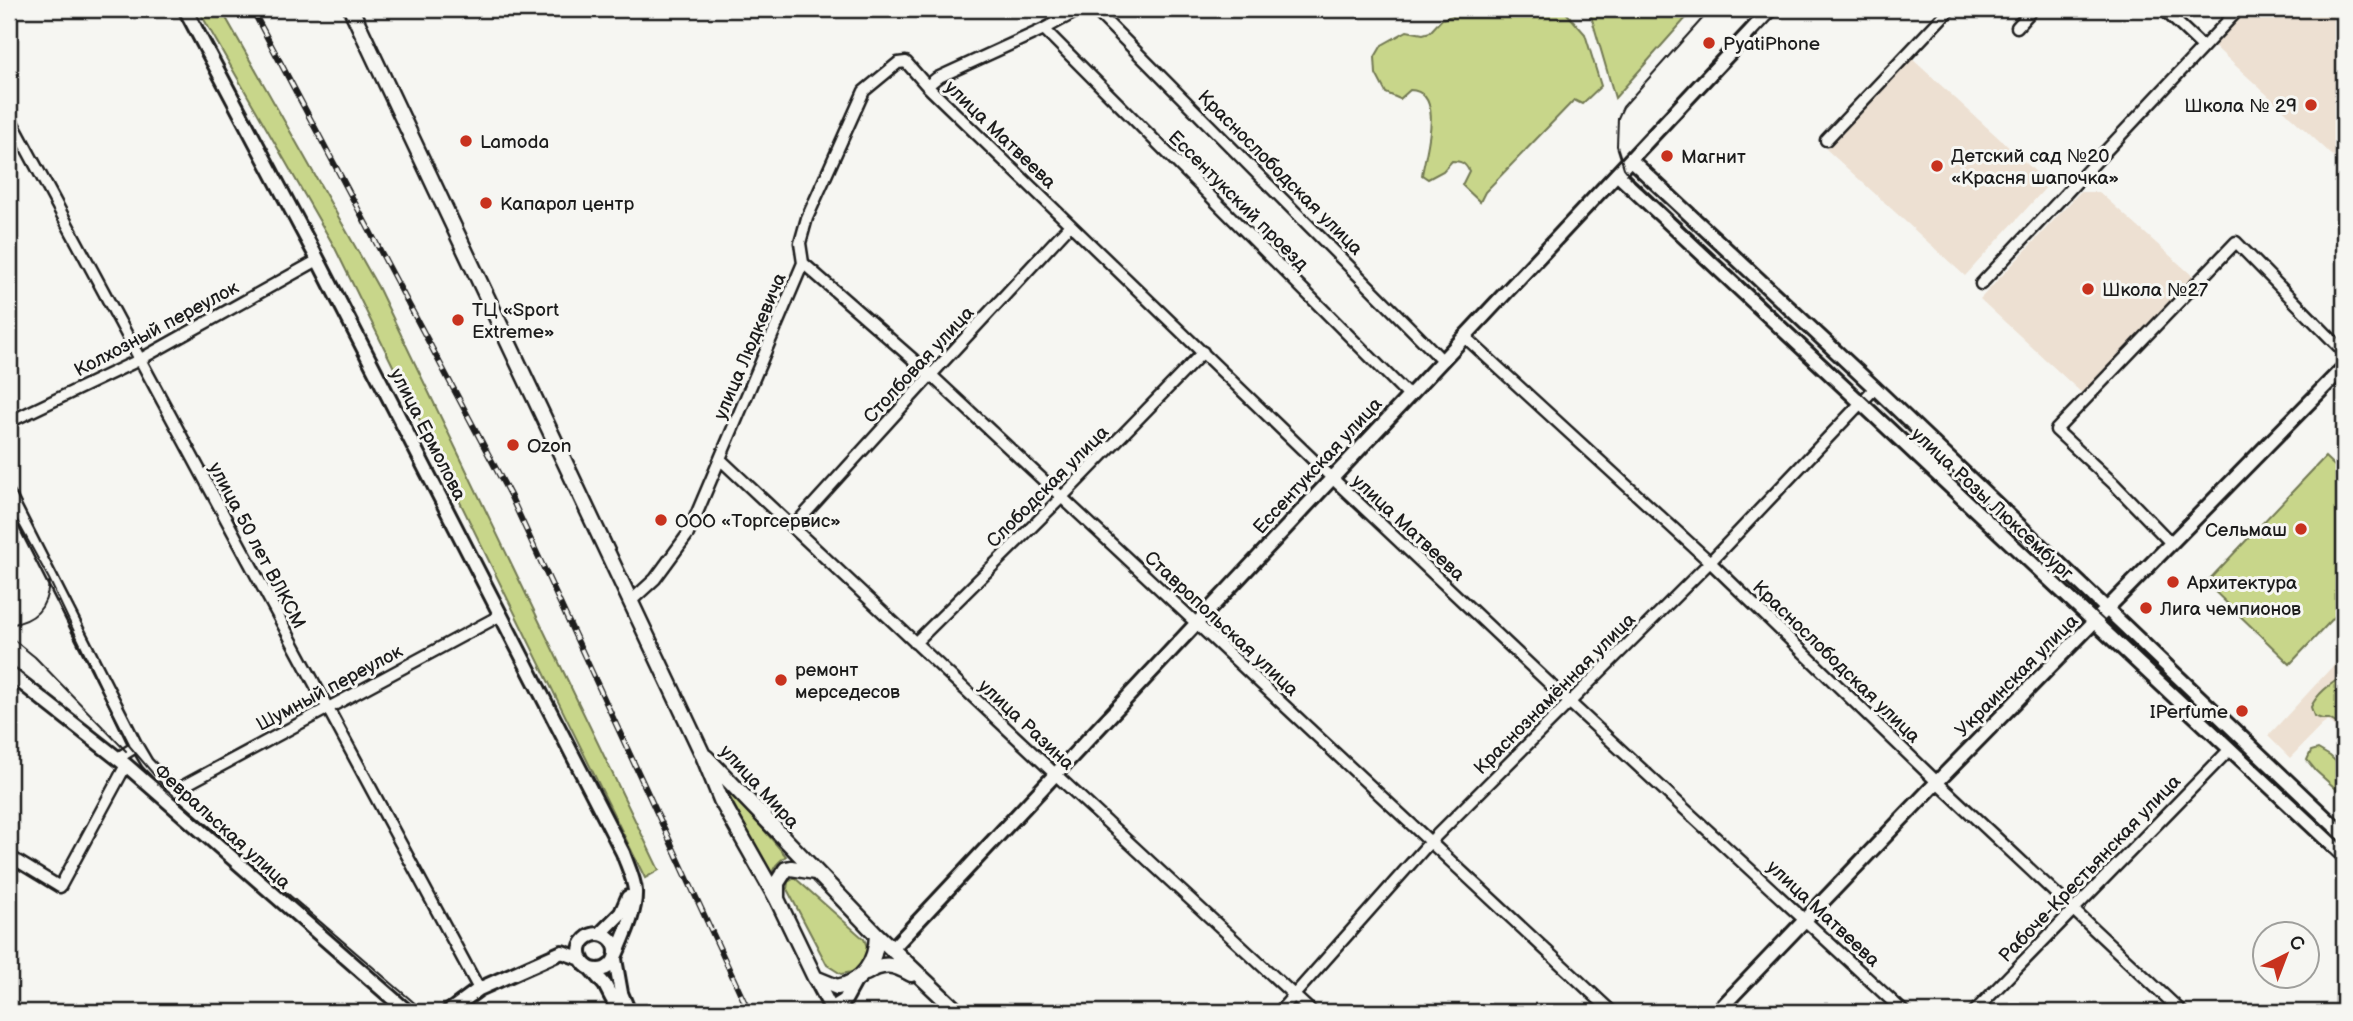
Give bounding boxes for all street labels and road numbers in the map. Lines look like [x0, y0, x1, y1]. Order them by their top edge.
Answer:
street label: улица Матвеева [939, 76, 1060, 194]
street label: Краснослободская улица [1193, 86, 1367, 260]
street label: Ессентукский проезд [1163, 126, 1313, 276]
street label: улица Людкевича [709, 270, 792, 423]
street label: Колхозный переулок [71, 276, 243, 382]
street label: Столбовая улица [859, 302, 979, 428]
street label: улица Ермолова [385, 365, 471, 504]
street label: Ессентукская улица [1249, 393, 1387, 539]
street label: Слободская улица [982, 421, 1114, 553]
street label: улица Розы Люксембург [1906, 423, 2078, 586]
street label: улица 50 лет ВЛКСМ [203, 459, 310, 633]
street label: улица Матвеева [1347, 470, 1469, 586]
street label: Ставропольская улица [1139, 547, 1303, 702]
street label: Краснослободская улица [1747, 576, 1925, 748]
street label: Краснознамённая улица [1469, 608, 1641, 780]
street label: Украинская улица [1951, 610, 2083, 742]
street label: Шумный переулок [253, 640, 407, 737]
street label: улица Разина [973, 675, 1079, 775]
street label: улица Мира [714, 740, 804, 834]
street label: Февральская улица [149, 760, 295, 895]
street label: Рабоче-Крестьянская улица [1994, 770, 2186, 968]
street label: улица Матвеева [1762, 856, 1884, 972]

